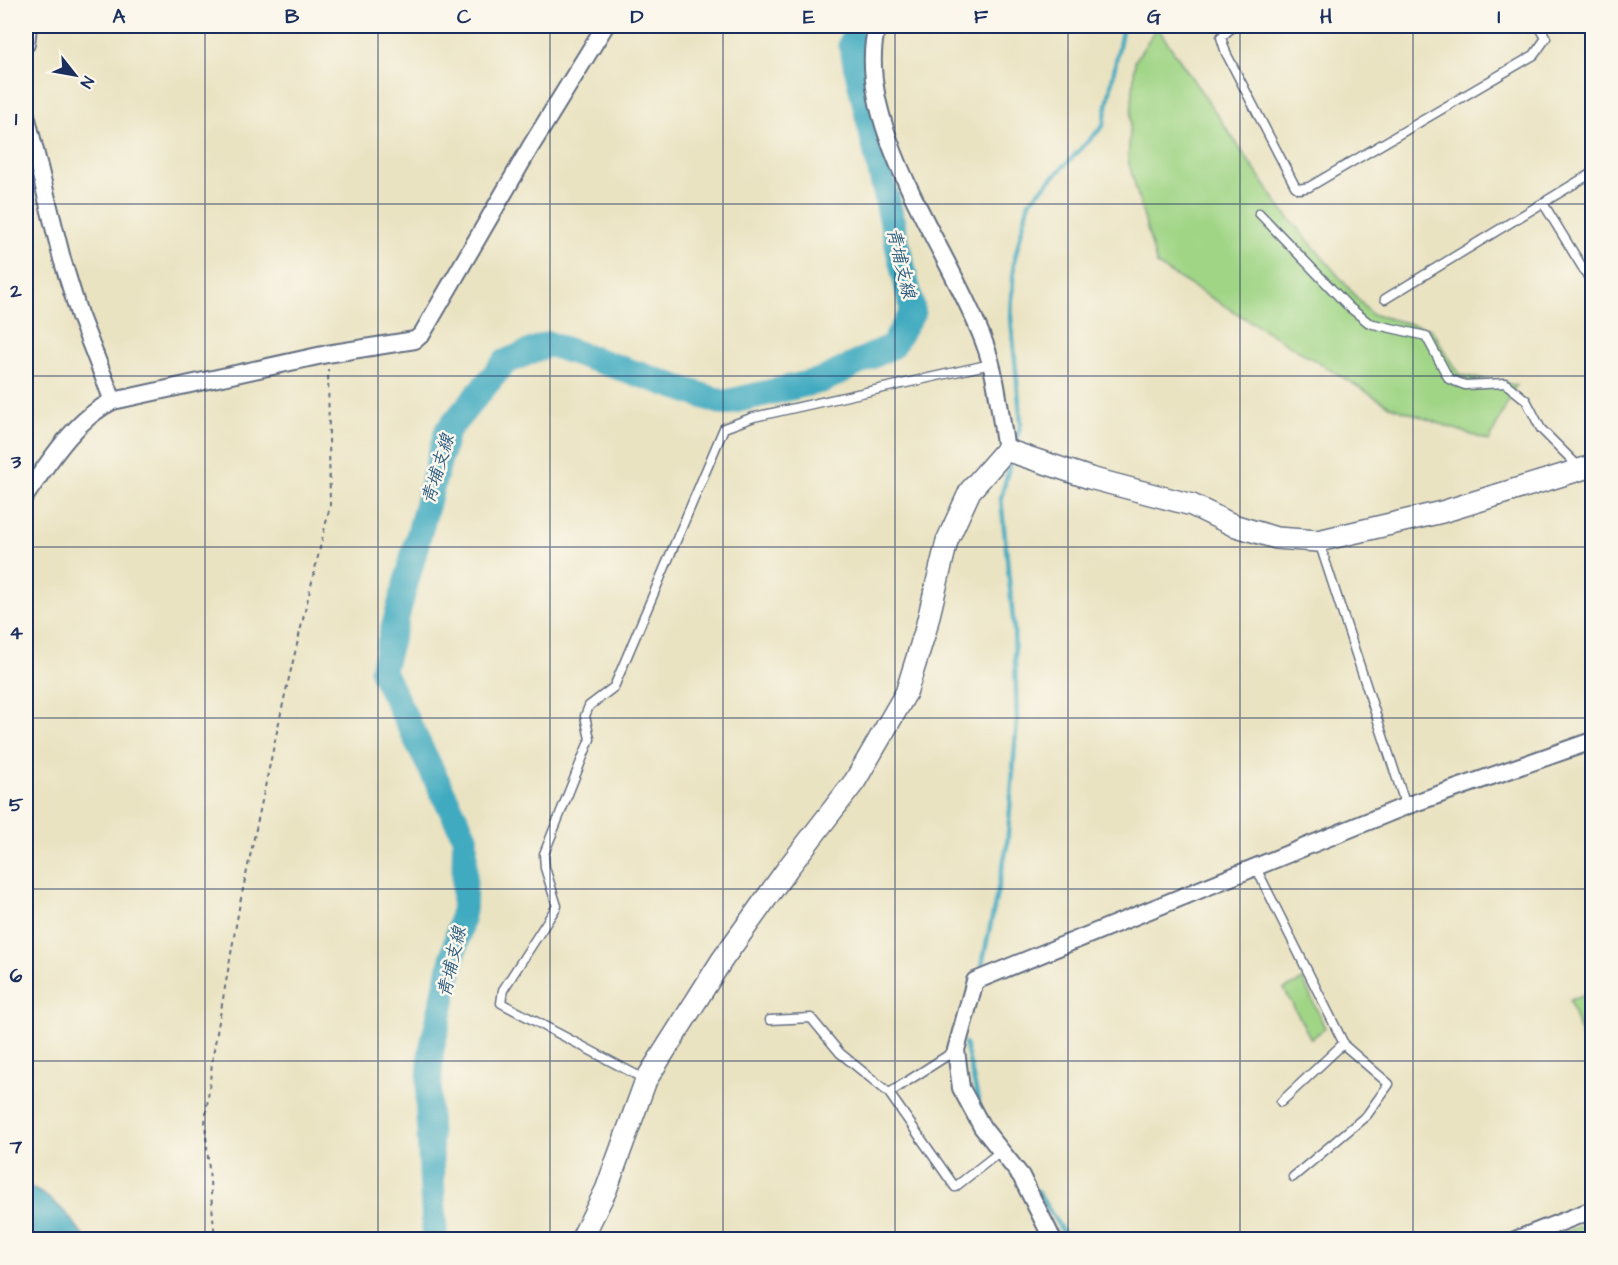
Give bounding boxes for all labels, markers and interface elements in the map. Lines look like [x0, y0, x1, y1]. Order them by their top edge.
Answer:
text: A [113, 3, 126, 31]
text: B [285, 3, 300, 31]
text: C [457, 3, 472, 31]
text: D [631, 3, 644, 31]
text: E [803, 3, 815, 31]
text: F [974, 3, 989, 31]
text: G [1147, 3, 1161, 31]
text: H [1320, 3, 1332, 31]
text: I [1497, 3, 1501, 31]
north arrow [45, 45, 105, 105]
text: N [75, 72, 99, 92]
text: 1 [15, 105, 18, 133]
water label: 青埔支線 [881, 225, 922, 302]
text: 2 [9, 277, 22, 305]
water label: 青埔支線 [416, 430, 461, 507]
text: 3 [10, 448, 22, 476]
text: 4 [9, 619, 23, 647]
text: 5 [9, 791, 24, 819]
water label: 青埔支線 [432, 923, 473, 1000]
text: 6 [10, 962, 23, 990]
text: 7 [9, 1133, 23, 1161]

